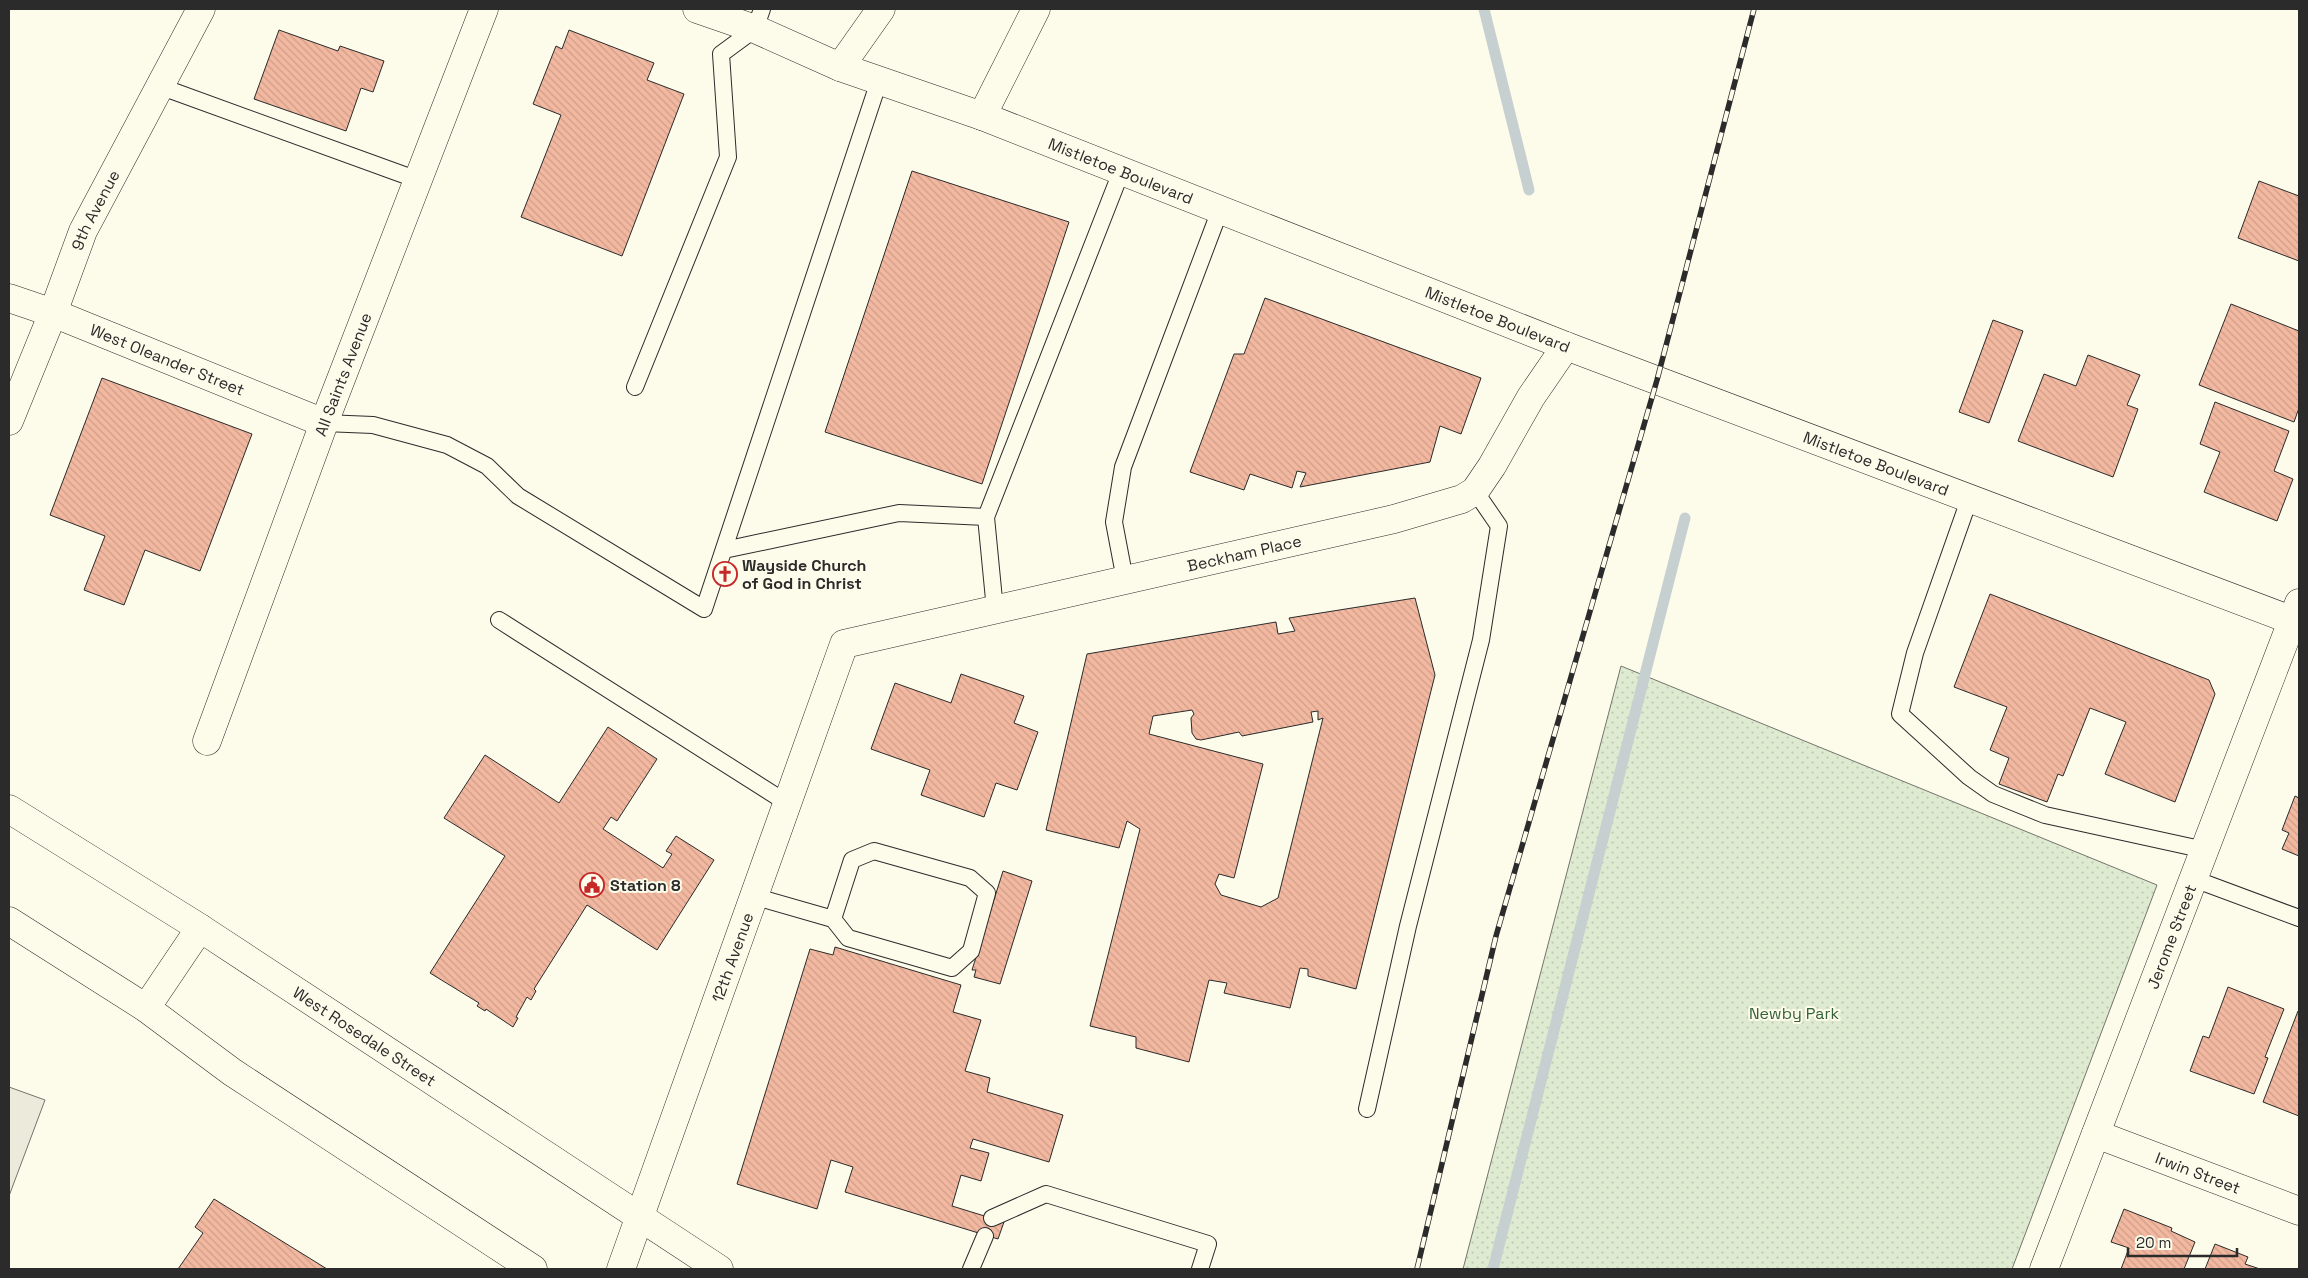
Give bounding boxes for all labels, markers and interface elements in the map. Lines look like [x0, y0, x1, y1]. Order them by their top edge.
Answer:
street label: Mistletoe Boulevard [1045, 133, 1196, 209]
street label: 9th Avenue [66, 166, 124, 253]
street label: Mistletoe Boulevard [1422, 281, 1573, 357]
street label: All Saints Avenue [310, 310, 376, 439]
street label: West Oleander Street [87, 319, 248, 400]
street label: Mistletoe Boulevard [1800, 426, 1952, 500]
street label: Beckham Place [1185, 530, 1303, 576]
place label: Wayside Church of God in Christ [742, 555, 866, 594]
church icon: Wayside Church of God in Christ [712, 561, 738, 587]
public building icon: Station 8 [579, 872, 605, 898]
place label: Station 8 [610, 875, 681, 896]
street label: Jerome Street [2142, 881, 2201, 992]
street label: 12th Avenue [707, 909, 758, 1005]
street label: West Rosedale Street [289, 982, 440, 1091]
park label: Newby Park [1749, 1003, 1840, 1024]
street label: Irwin Street [2152, 1147, 2244, 1198]
scale bar [2128, 1226, 2237, 1258]
text: 20 m [2136, 1233, 2171, 1252]

